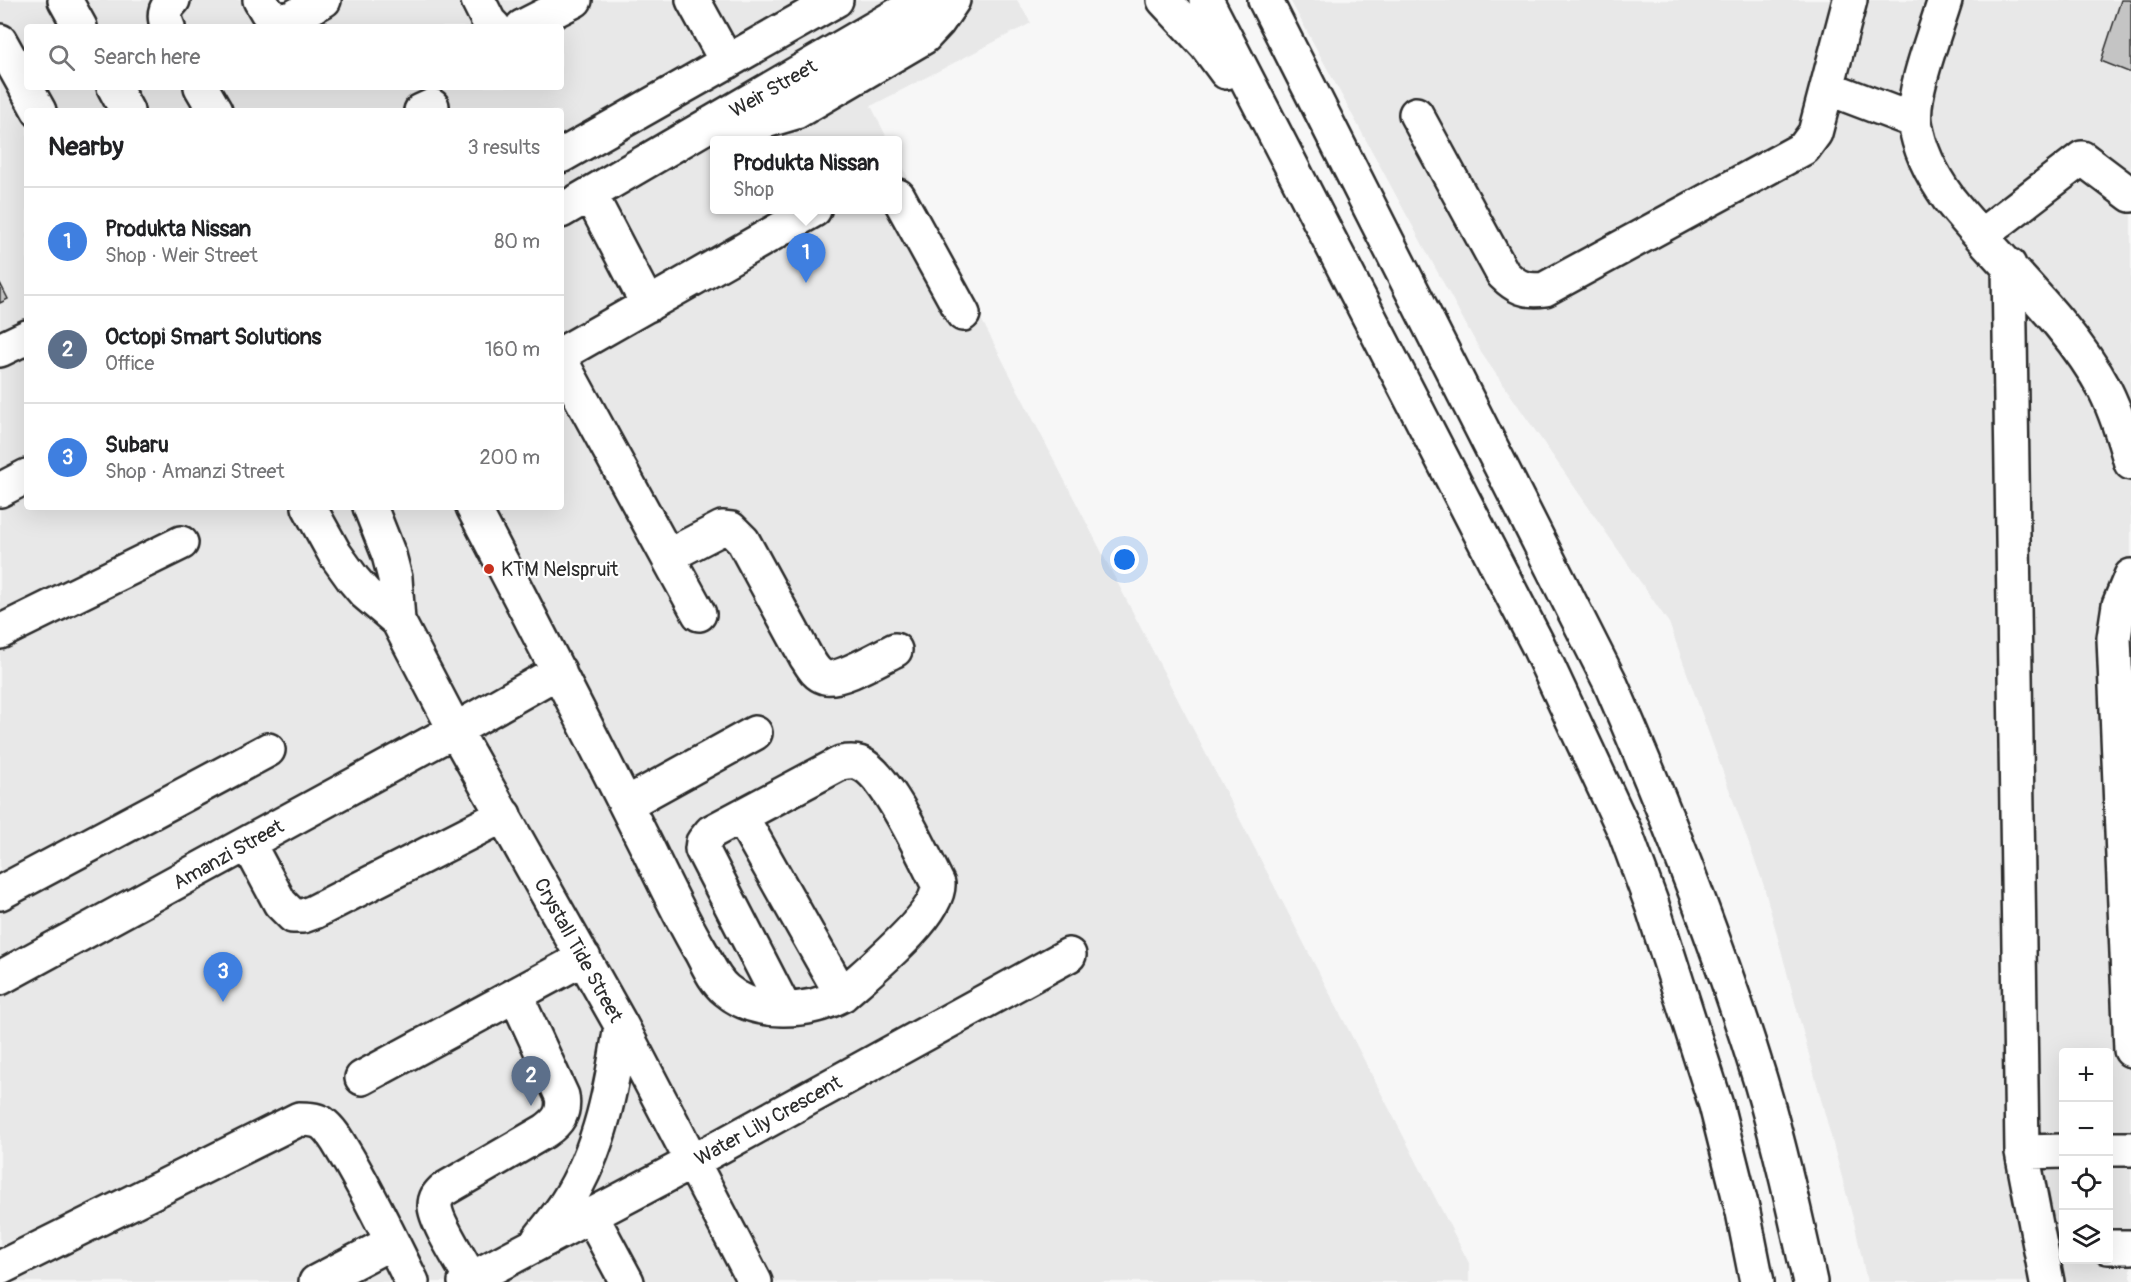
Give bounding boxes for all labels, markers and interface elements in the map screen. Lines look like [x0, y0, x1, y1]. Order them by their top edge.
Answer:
search box [24, 24, 564, 90]
icon: search [45, 41, 78, 74]
text: Search here [93, 43, 200, 71]
street label: Weir Street [725, 53, 822, 123]
text: Nearby [48, 131, 124, 163]
text: 3 results [468, 135, 540, 160]
popup [710, 136, 902, 214]
text: Produkta Nissan [733, 149, 879, 177]
text: Shop [733, 177, 774, 202]
text: Produkta Nissan [105, 215, 251, 243]
text: 1 [64, 229, 71, 254]
text: 80 m [494, 229, 540, 254]
pin: 1 [786, 234, 826, 283]
text: Shop · Weir Street [105, 243, 258, 268]
text: Octopi Smart Solutions [105, 323, 321, 351]
text: 2 [62, 337, 73, 362]
text: 160 m [485, 337, 540, 362]
text: Office [105, 351, 154, 376]
text: Subaru [105, 431, 169, 459]
text: 3 [62, 445, 73, 470]
text: 200 m [479, 445, 540, 470]
text: Shop · Amanzi Street [105, 459, 284, 484]
your location [1110, 545, 1139, 574]
place label: KTM Nelspruit [501, 557, 619, 582]
marker: KTM Nelspruit [482, 562, 496, 576]
street label: Amanzi Street [168, 813, 289, 895]
street label: Crystall Tide Street [529, 874, 629, 1028]
pin: 3 [204, 952, 242, 1002]
map controls [2059, 1048, 2113, 1264]
button: + [2059, 1048, 2113, 1102]
pin: 2 [512, 1056, 550, 1106]
street label: Water Lily Crescent [690, 1069, 847, 1171]
button: − [2059, 1102, 2113, 1156]
button: locate [2059, 1156, 2113, 1210]
button: layers [2059, 1210, 2113, 1264]

